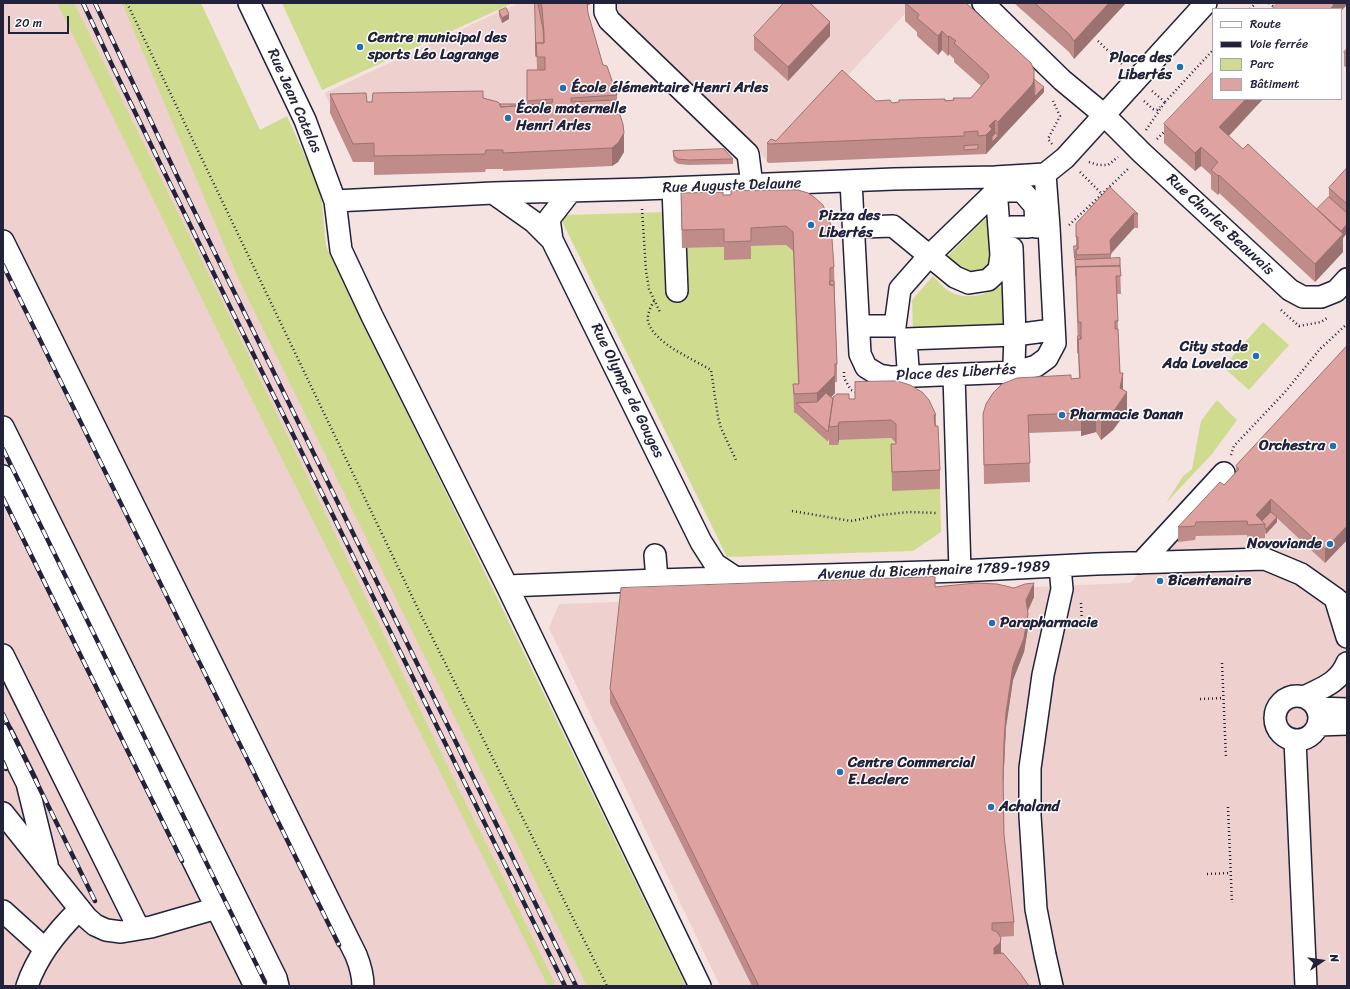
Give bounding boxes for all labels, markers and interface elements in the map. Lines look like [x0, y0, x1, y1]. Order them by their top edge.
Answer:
scale bar [10, 8, 71, 34]
legend [1212, 8, 1342, 100]
text: 20 m [15, 12, 42, 34]
text: Route [1250, 13, 1281, 35]
place label: Centre municipal des sports Léo Lagrange [368, 29, 507, 64]
text: Voie ferrée [1250, 33, 1308, 55]
marker: Centre municipal des sports Léo Lagrange [355, 42, 365, 52]
street label: Rue Jean Catelas [263, 46, 325, 156]
place label: Place des Libertés [1109, 49, 1172, 84]
text: Parc [1250, 53, 1274, 75]
marker: Place des Libertés [1175, 62, 1185, 72]
text: Bâtiment [1250, 73, 1299, 95]
place label: École élémentaire Henri Arles [571, 79, 768, 97]
marker: École élémentaire Henri Arles [558, 83, 568, 93]
place label: École maternelle Henri Arles [516, 100, 626, 135]
marker: École maternelle Henri Arles [503, 113, 513, 123]
street label: Rue Charles Beauvais [1162, 170, 1278, 280]
street label: Rue Auguste Delaune [662, 175, 802, 197]
place label: Pizza des Libertés [819, 207, 880, 242]
marker: Pizza des Libertés [806, 220, 816, 230]
street label: Rue Olympe de Gouges [587, 321, 667, 461]
place label: City stade Ada Lovelace [1163, 338, 1248, 373]
marker: City stade Ada Lovelace [1251, 351, 1261, 361]
street label: Place des Libertés [895, 361, 1017, 385]
place label: Pharmacie Danan [1070, 406, 1183, 424]
marker: Pharmacie Danan [1057, 410, 1067, 420]
place label: Orchestra [1259, 437, 1325, 455]
marker: Orchestra [1328, 441, 1338, 451]
place label: Novoviande [1247, 535, 1322, 553]
marker: Novoviande [1325, 539, 1335, 549]
street label: Avenue du Bicentenaire 1789-1989 [817, 558, 1051, 584]
place label: Bicentenaire [1168, 572, 1251, 590]
marker: Bicentenaire [1155, 576, 1165, 586]
place label: Parapharmacie [1000, 614, 1098, 632]
marker: Parapharmacie [987, 618, 997, 628]
place label: Centre Commercial E.Leclerc [848, 754, 975, 789]
marker: Centre Commercial E.Leclerc [835, 767, 845, 777]
place label: Achaland [999, 798, 1060, 816]
marker: Achaland [986, 802, 996, 812]
north arrow [1302, 941, 1342, 981]
text: N [1324, 952, 1344, 964]

